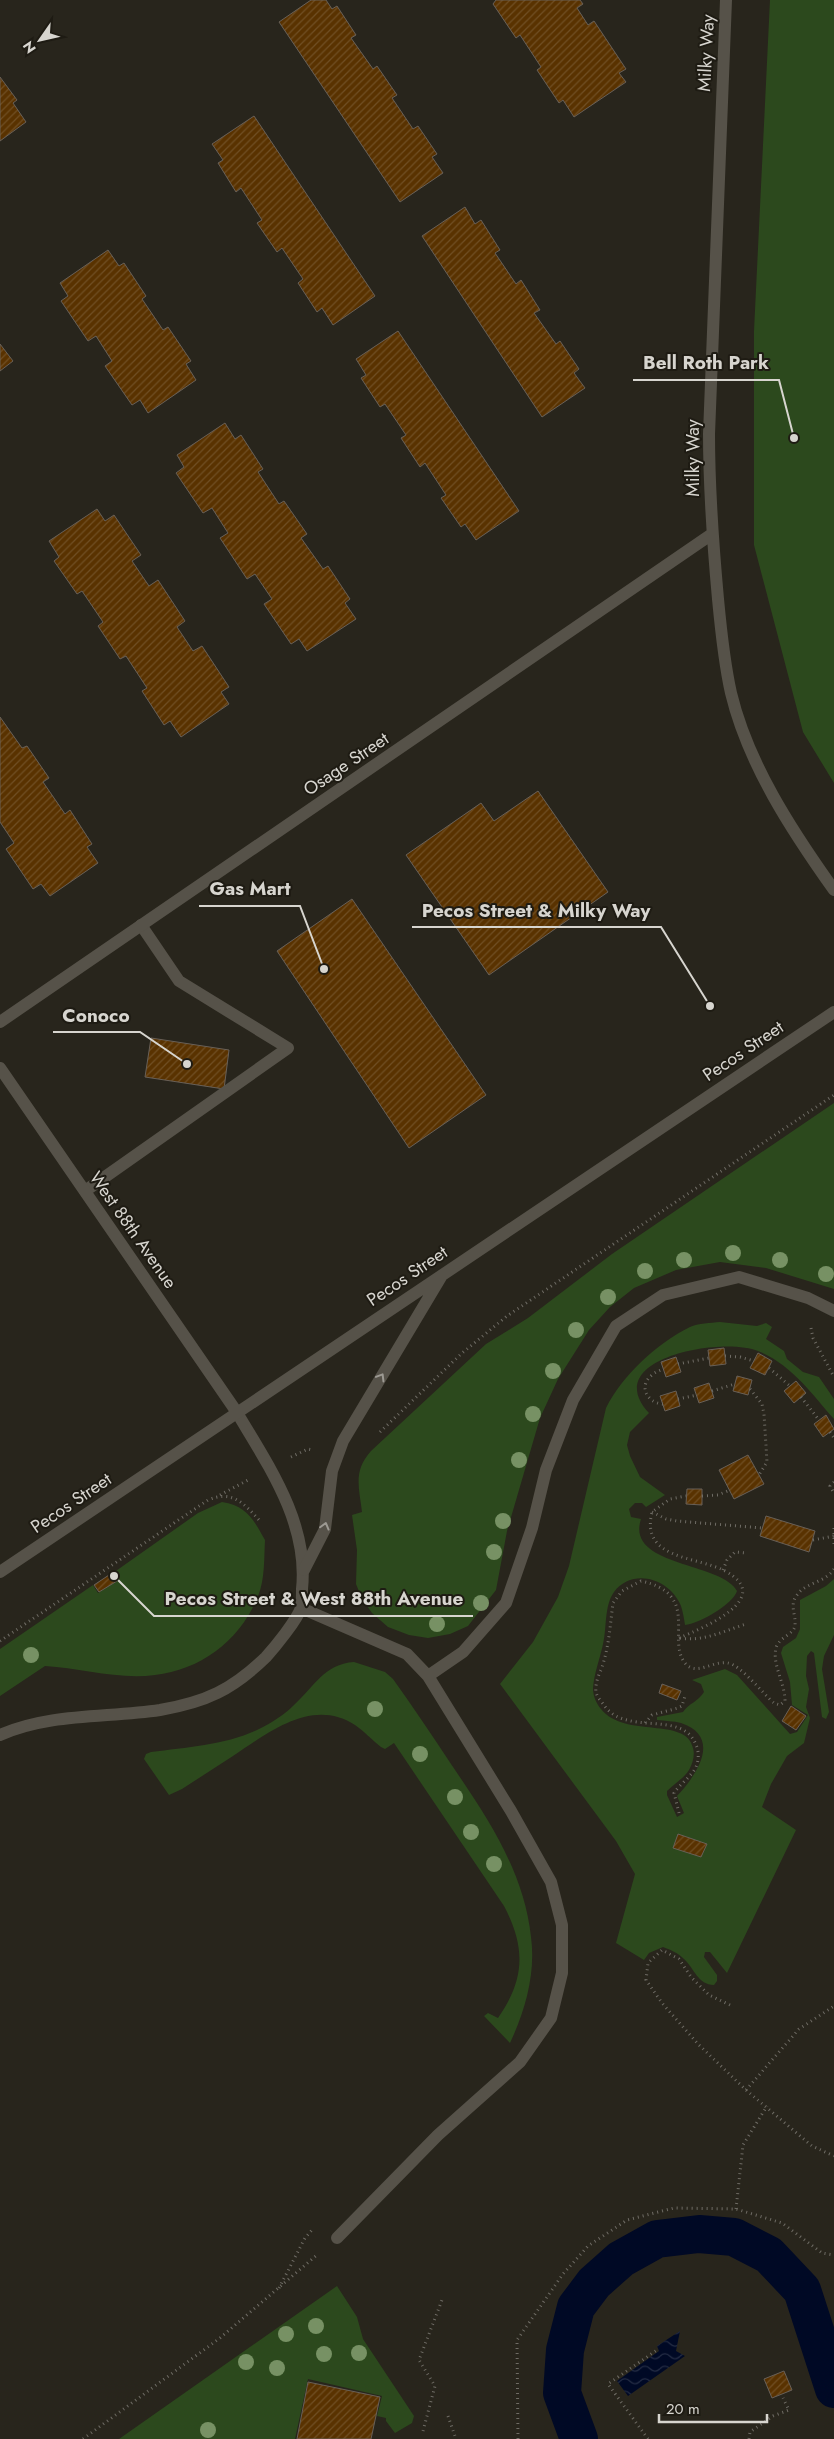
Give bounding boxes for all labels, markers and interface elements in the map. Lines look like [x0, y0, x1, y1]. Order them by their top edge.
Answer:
street label: Milky Way [691, 14, 721, 92]
north arrow [15, 15, 65, 65]
text: N [18, 37, 41, 57]
callout: Bell Roth Park [633, 346, 779, 380]
text: Bell Roth Park [643, 349, 769, 376]
street label: Milky Way [680, 419, 706, 497]
street label: Osage Street [298, 725, 394, 802]
callout: Gas Mart [199, 872, 300, 906]
text: Gas Mart [209, 875, 291, 902]
callout: Pecos Street & Milky Way [412, 893, 661, 927]
text: Pecos Street & Milky Way [422, 897, 651, 924]
callout: Conoco [53, 998, 140, 1032]
text: Conoco [62, 1002, 130, 1029]
street label: Pecos Street [697, 1014, 789, 1088]
street label: West 88th Avenue [83, 1166, 183, 1294]
street label: Pecos Street [361, 1239, 453, 1313]
one-way arrow [375, 1373, 385, 1382]
street label: Pecos Street [25, 1466, 117, 1540]
one-way arrow [319, 1521, 330, 1530]
callout: Pecos Street & West 88th Avenue [154, 1582, 473, 1616]
text: Pecos Street & West 88th Avenue [165, 1585, 464, 1612]
scale bar [659, 2392, 766, 2424]
text: 20 m [666, 2398, 700, 2420]

